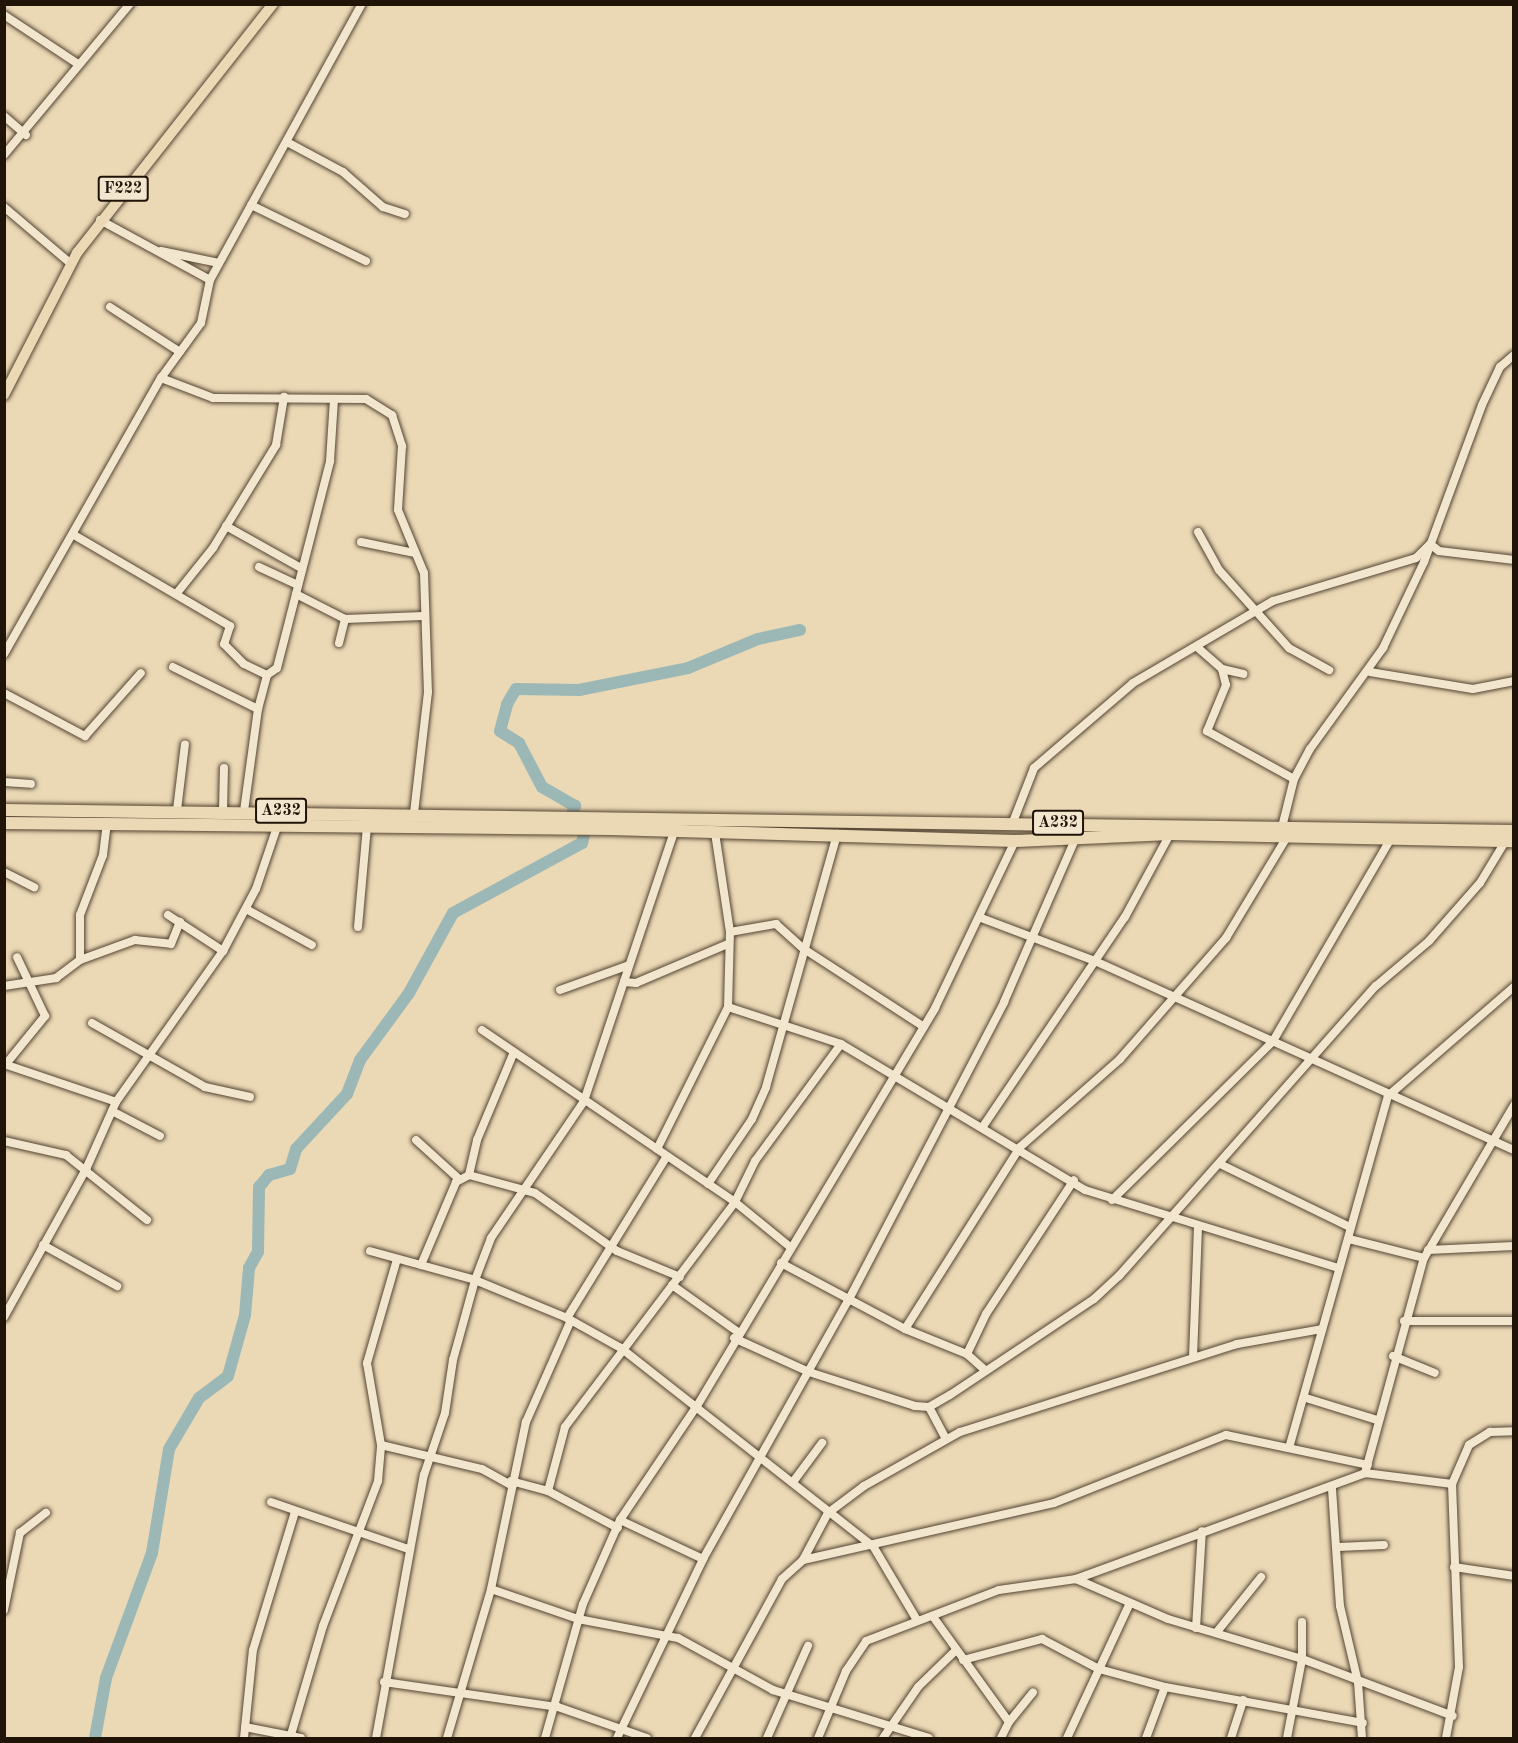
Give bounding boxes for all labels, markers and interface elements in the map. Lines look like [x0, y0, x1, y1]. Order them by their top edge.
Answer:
road number: F222 [98, 176, 148, 202]
road number: A232 [254, 798, 308, 824]
road number: A232 [1031, 810, 1085, 836]

